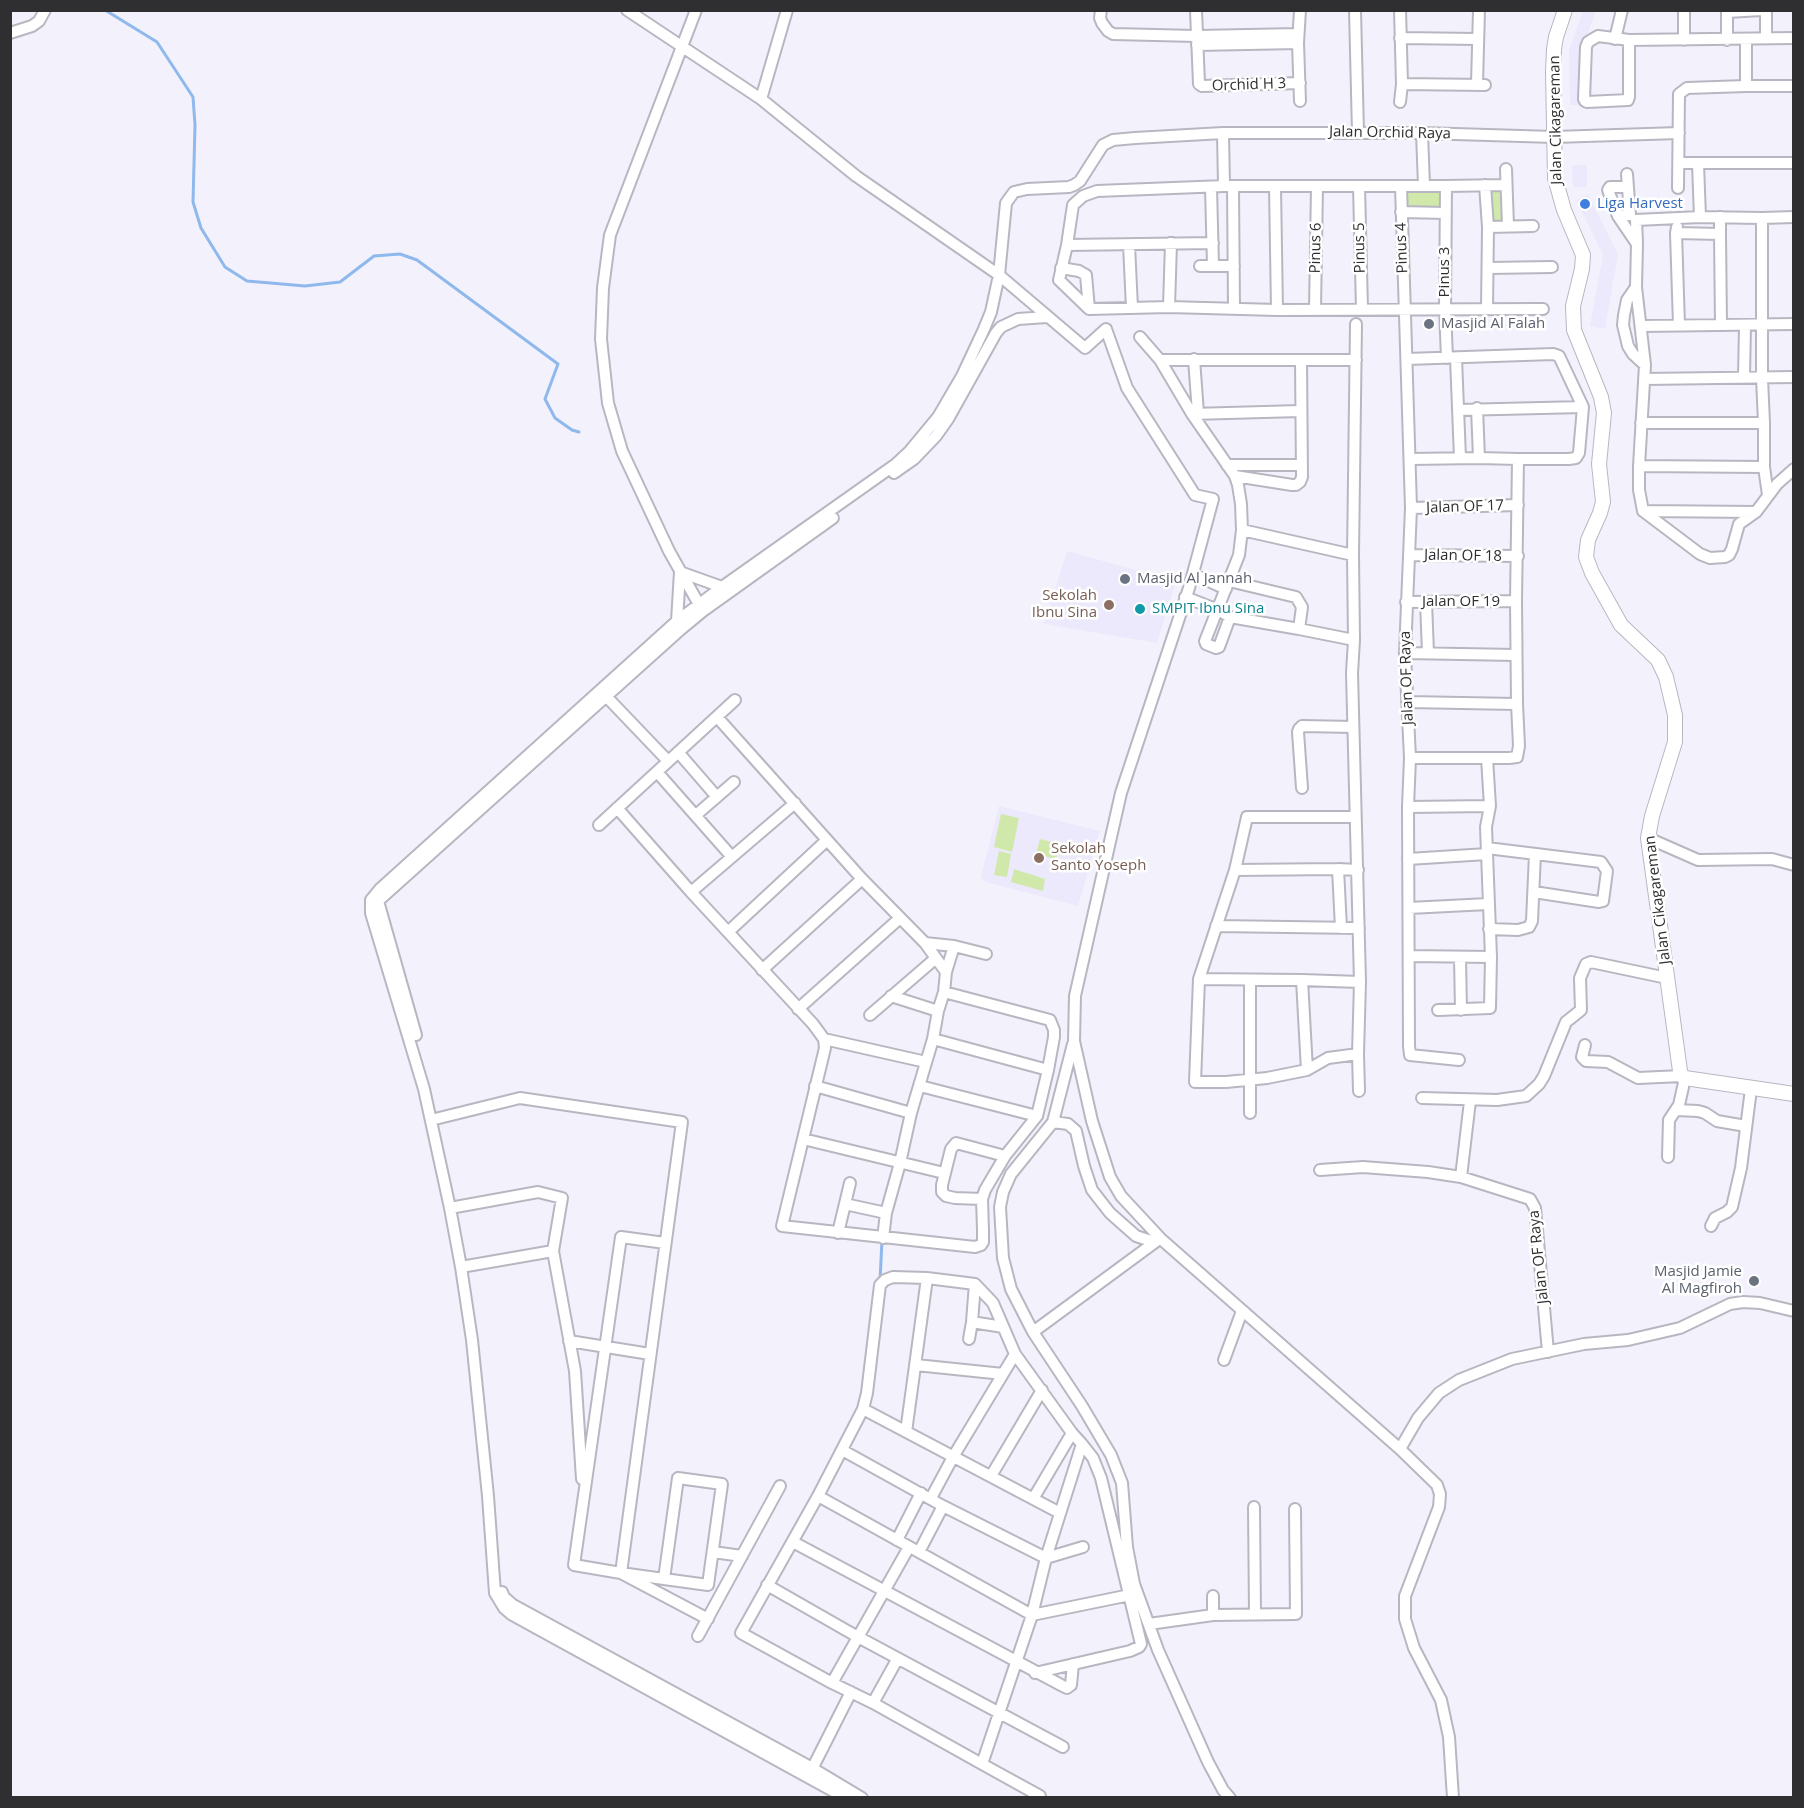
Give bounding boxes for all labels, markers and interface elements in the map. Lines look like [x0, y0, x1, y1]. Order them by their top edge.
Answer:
street label: Jalan Cikagareman [1546, 55, 1566, 185]
street label: Orchid H 3 [1211, 75, 1287, 95]
street label: Jalan Orchid Raya [1329, 123, 1451, 143]
place label: Liga Harvest [1597, 195, 1683, 213]
marker: Liga Harvest [1578, 197, 1592, 211]
street label: Pinus 6 [1307, 222, 1325, 274]
street label: Pinus 5 [1351, 222, 1369, 274]
street label: Pinus 4 [1392, 222, 1412, 274]
street label: Pinus 3 [1436, 247, 1454, 297]
place label: Masjid Al Falah [1441, 315, 1545, 333]
marker: Masjid Al Falah [1422, 317, 1436, 331]
street label: Jalan OF 17 [1426, 497, 1504, 517]
street label: Jalan OF 18 [1424, 546, 1502, 566]
place label: Masjid Al Jannah [1137, 570, 1252, 588]
marker: Masjid Al Jannah [1118, 572, 1132, 586]
place label: Sekolah Ibnu Sina [1032, 587, 1097, 622]
street label: Jalan OF 19 [1422, 593, 1500, 611]
marker: Sekolah Ibnu Sina [1102, 598, 1116, 612]
place label: SMPIT Ibnu Sina [1152, 600, 1264, 618]
marker: SMPIT Ibnu Sina [1133, 602, 1147, 616]
street label: Jalan OF Raya [1396, 631, 1418, 725]
street label: Jalan Cikagareman [1641, 835, 1675, 965]
place label: Sekolah Santo Yoseph [1051, 840, 1146, 875]
marker: Sekolah Santo Yoseph [1032, 851, 1046, 865]
street label: Jalan OF Raya [1525, 1209, 1553, 1305]
place label: Masjid Jamie Al Magfiroh [1654, 1263, 1742, 1298]
marker: Masjid Jamie Al Magfiroh [1747, 1274, 1761, 1288]

